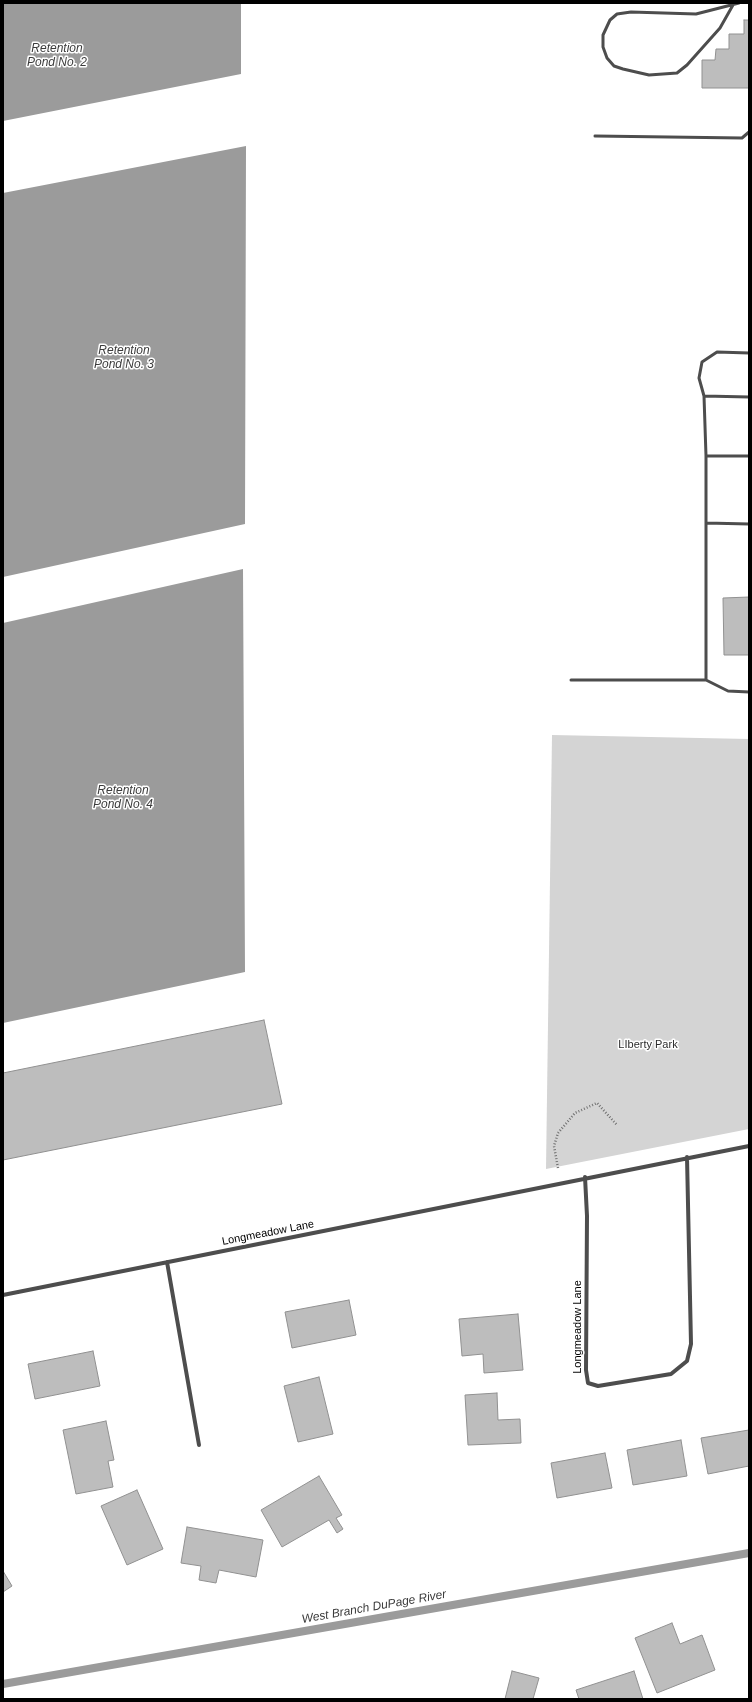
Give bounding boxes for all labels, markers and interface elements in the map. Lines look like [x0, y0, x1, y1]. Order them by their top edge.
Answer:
water label: Retention Pond No. 2 [27, 42, 87, 70]
water label: Retention Pond No. 3 [94, 344, 154, 372]
water label: Retention Pond No. 4 [93, 784, 153, 812]
park label: LIberty Park [618, 1038, 678, 1052]
street label: Longmeadow Lane [221, 1218, 315, 1248]
street label: Longmeadow Lane [571, 1280, 585, 1374]
water label: West Branch DuPage River [301, 1587, 447, 1627]

